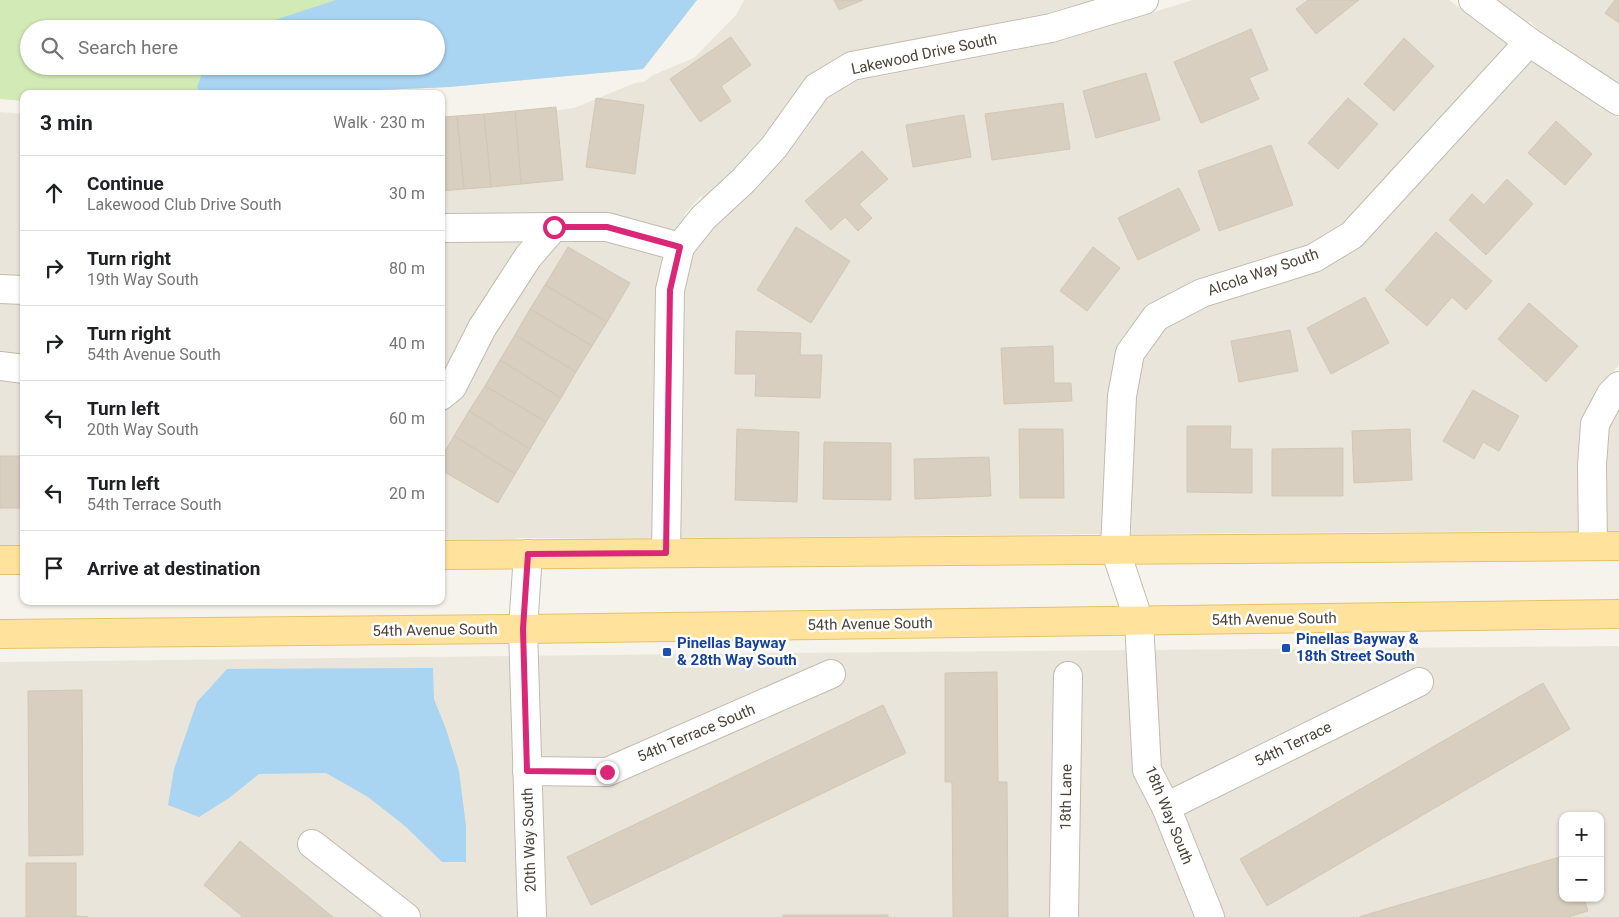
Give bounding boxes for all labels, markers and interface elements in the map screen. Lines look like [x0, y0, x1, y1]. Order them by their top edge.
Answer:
search box [20, 20, 445, 75]
street label: Lakewood Drive South [849, 30, 999, 78]
icon: search [38, 34, 66, 62]
text: Search here [78, 36, 178, 59]
text: 3 min [40, 111, 93, 135]
text: Walk · 230 m [333, 113, 425, 132]
text: Continue [87, 172, 164, 195]
icon: ahead [40, 179, 68, 207]
text: 30 m [389, 184, 425, 203]
text: Lakewood Club Drive South [87, 195, 282, 214]
route start [543, 216, 566, 239]
street label: Alcola Way South [1205, 245, 1321, 299]
text: Turn right [87, 247, 171, 270]
icon: right [40, 254, 68, 282]
text: 80 m [389, 259, 425, 278]
text: 19th Way South [87, 270, 199, 289]
text: Turn right [87, 322, 171, 345]
icon: right [40, 329, 68, 357]
text: 40 m [389, 334, 425, 353]
text: 54th Avenue South [87, 345, 221, 364]
text: Turn left [87, 397, 160, 420]
icon: left [40, 404, 68, 432]
text: 60 m [389, 409, 425, 428]
text: 20th Way South [87, 420, 199, 439]
text: Turn left [87, 472, 160, 495]
icon: left [40, 479, 68, 507]
text: 20 m [389, 484, 425, 503]
text: 54th Terrace South [87, 495, 222, 514]
icon: arrive [40, 554, 68, 582]
text: Arrive at destination [87, 557, 260, 580]
street label: 54th Avenue South [1211, 609, 1337, 629]
street label: 54th Avenue South [807, 614, 933, 634]
street label: 54th Avenue South [372, 620, 498, 640]
place label: Pinellas Bayway & 18th Street South [1296, 630, 1419, 665]
place label: Pinellas Bayway & 28th Way South [677, 634, 797, 669]
marker: Pinellas Bayway & 18th Street South [1280, 642, 1292, 654]
marker: Pinellas Bayway & 28th Way South [661, 646, 673, 658]
street label: 54th Terrace South [634, 700, 758, 766]
street label: 54th Terrace [1252, 718, 1334, 770]
route end [596, 761, 619, 784]
street label: 18th Way South [1141, 763, 1197, 867]
street label: 18th Lane [1056, 764, 1076, 830]
street label: 20th Way South [518, 787, 540, 893]
map controls [1559, 812, 1604, 902]
button: + [1559, 812, 1604, 857]
button: − [1559, 857, 1604, 902]

